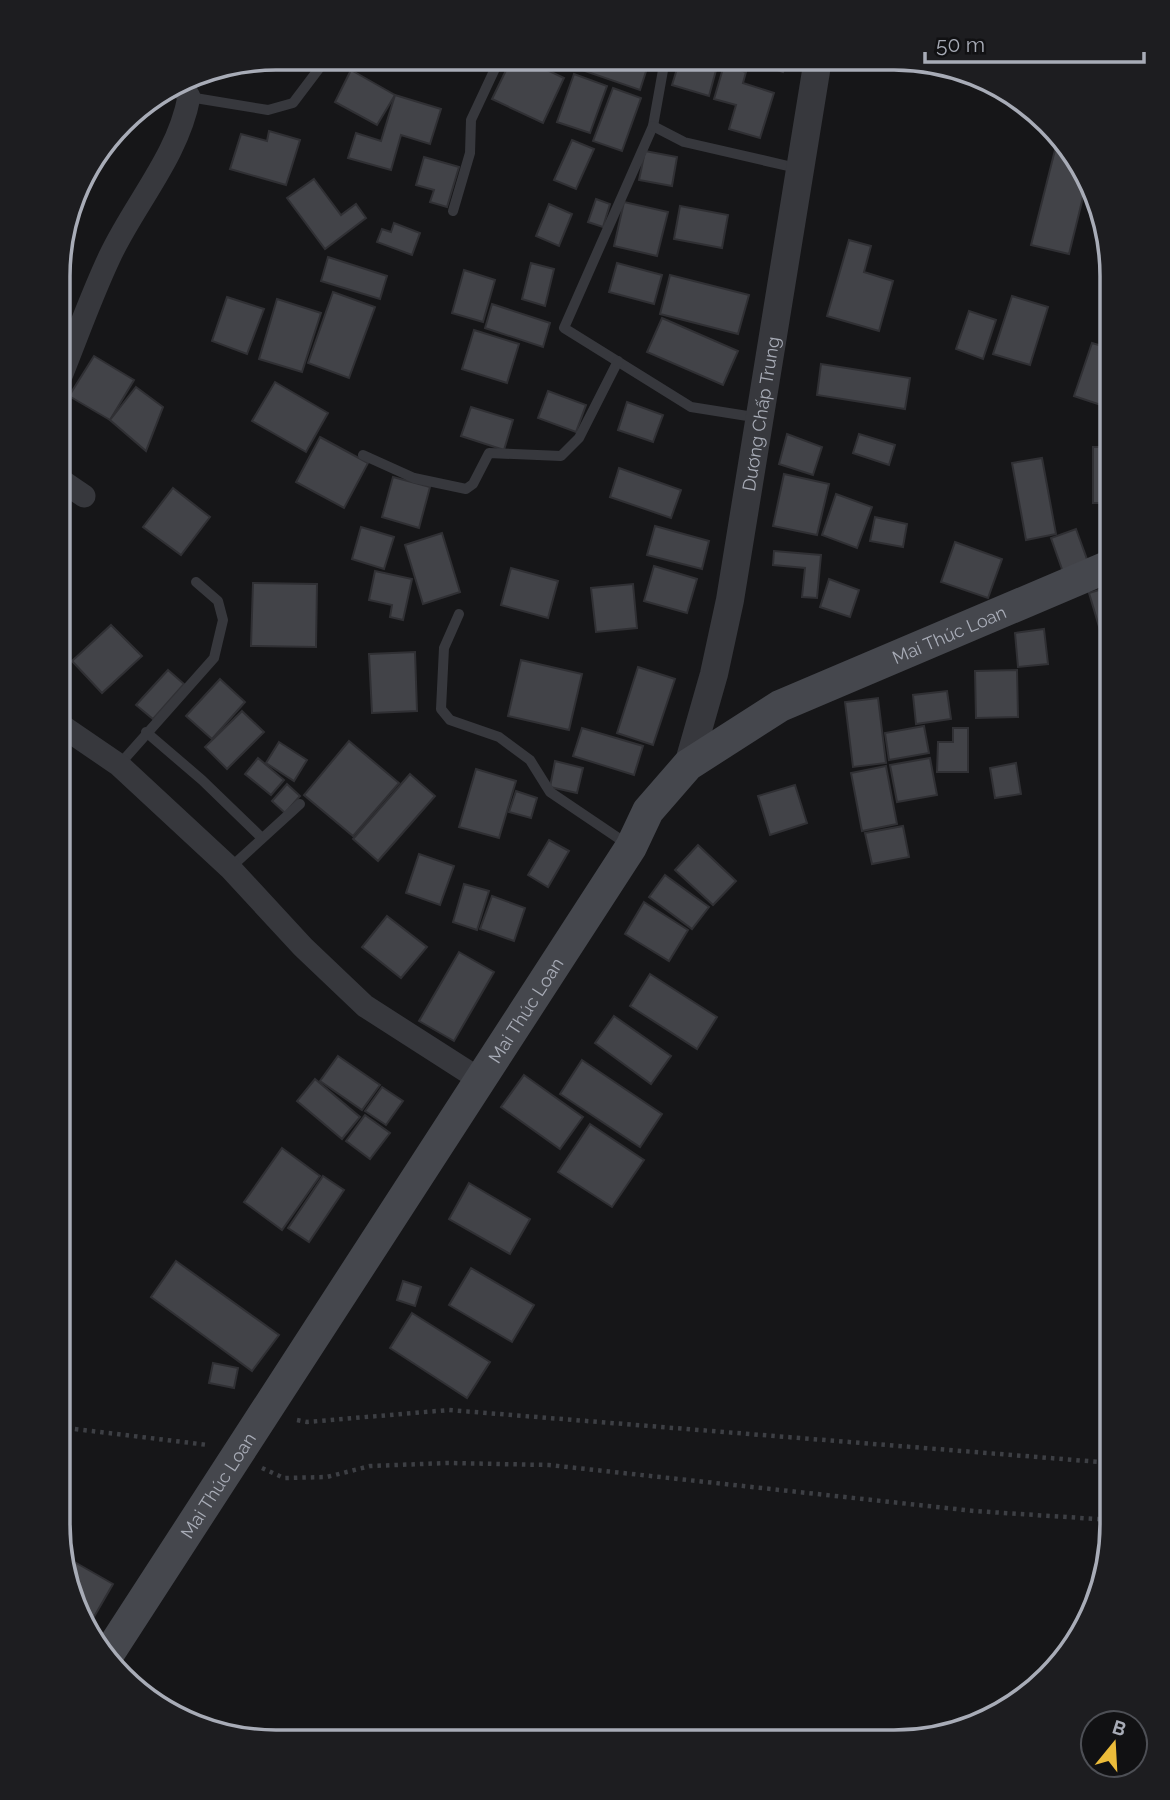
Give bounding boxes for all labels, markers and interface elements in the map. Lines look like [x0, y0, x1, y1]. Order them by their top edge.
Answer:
scale bar [925, 21, 1144, 65]
text: 50 m [936, 32, 985, 57]
street label: Dương Chấp Trung [737, 335, 783, 493]
street label: Mai Thúc Loan [889, 601, 1009, 668]
street label: Mai Thúc Loan [484, 953, 567, 1067]
street label: Mai Thúc Loan [176, 1428, 260, 1542]
north arrow [1079, 1709, 1149, 1779]
text: B [1110, 1715, 1129, 1740]

